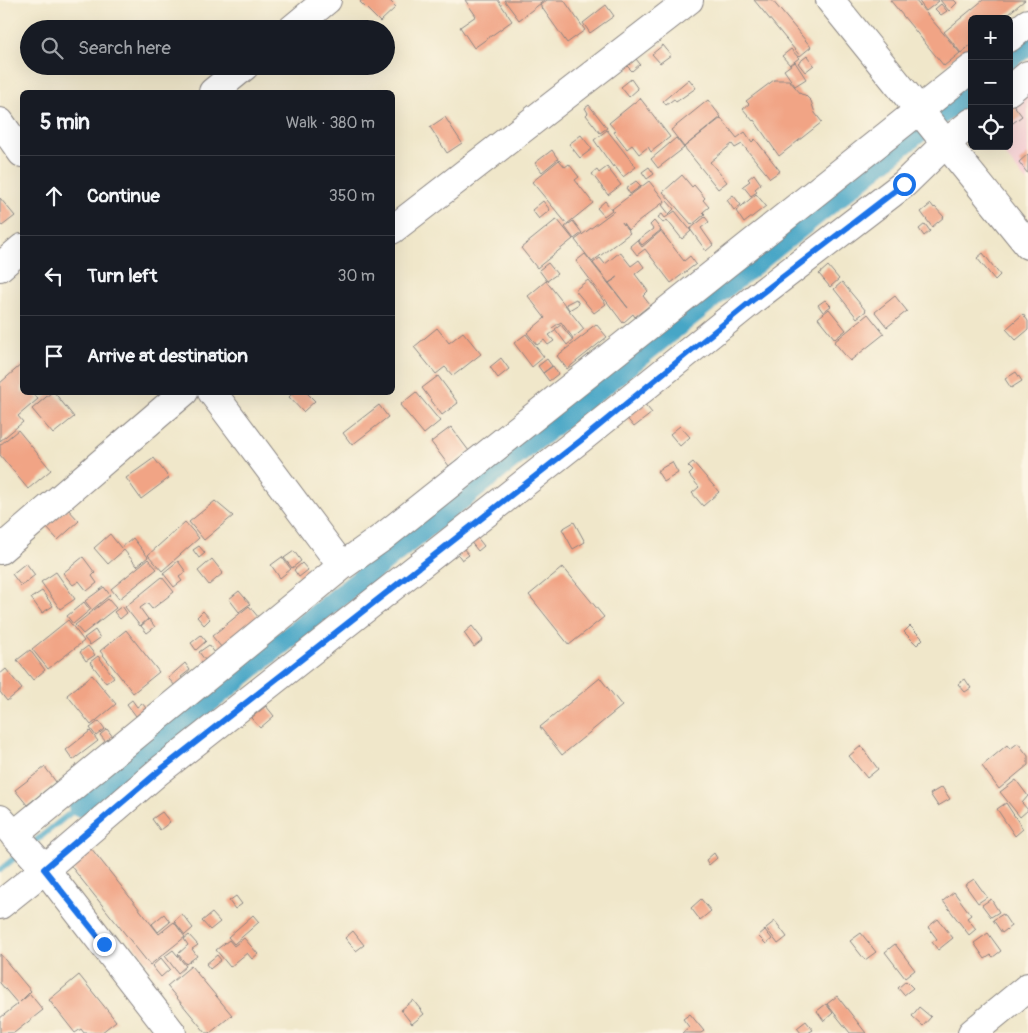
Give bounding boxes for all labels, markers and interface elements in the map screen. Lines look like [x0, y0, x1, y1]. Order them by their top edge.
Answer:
map controls [968, 15, 1013, 150]
button: + [968, 15, 1013, 60]
search box [20, 20, 395, 75]
icon: search [38, 34, 66, 62]
text: Search here [78, 36, 171, 60]
button: − [968, 60, 1013, 105]
button: locate [968, 105, 1013, 150]
text: 5 min [40, 109, 90, 136]
text: Walk · 380 m [286, 113, 375, 133]
route start [893, 173, 916, 196]
icon: ahead [40, 182, 68, 210]
text: Continue [87, 184, 160, 208]
text: 350 m [329, 186, 375, 206]
icon: left [40, 262, 68, 290]
text: Turn left [87, 264, 157, 288]
text: 30 m [337, 266, 375, 286]
icon: arrive [40, 342, 68, 370]
text: Arrive at destination [87, 344, 248, 368]
route end [93, 933, 116, 956]

